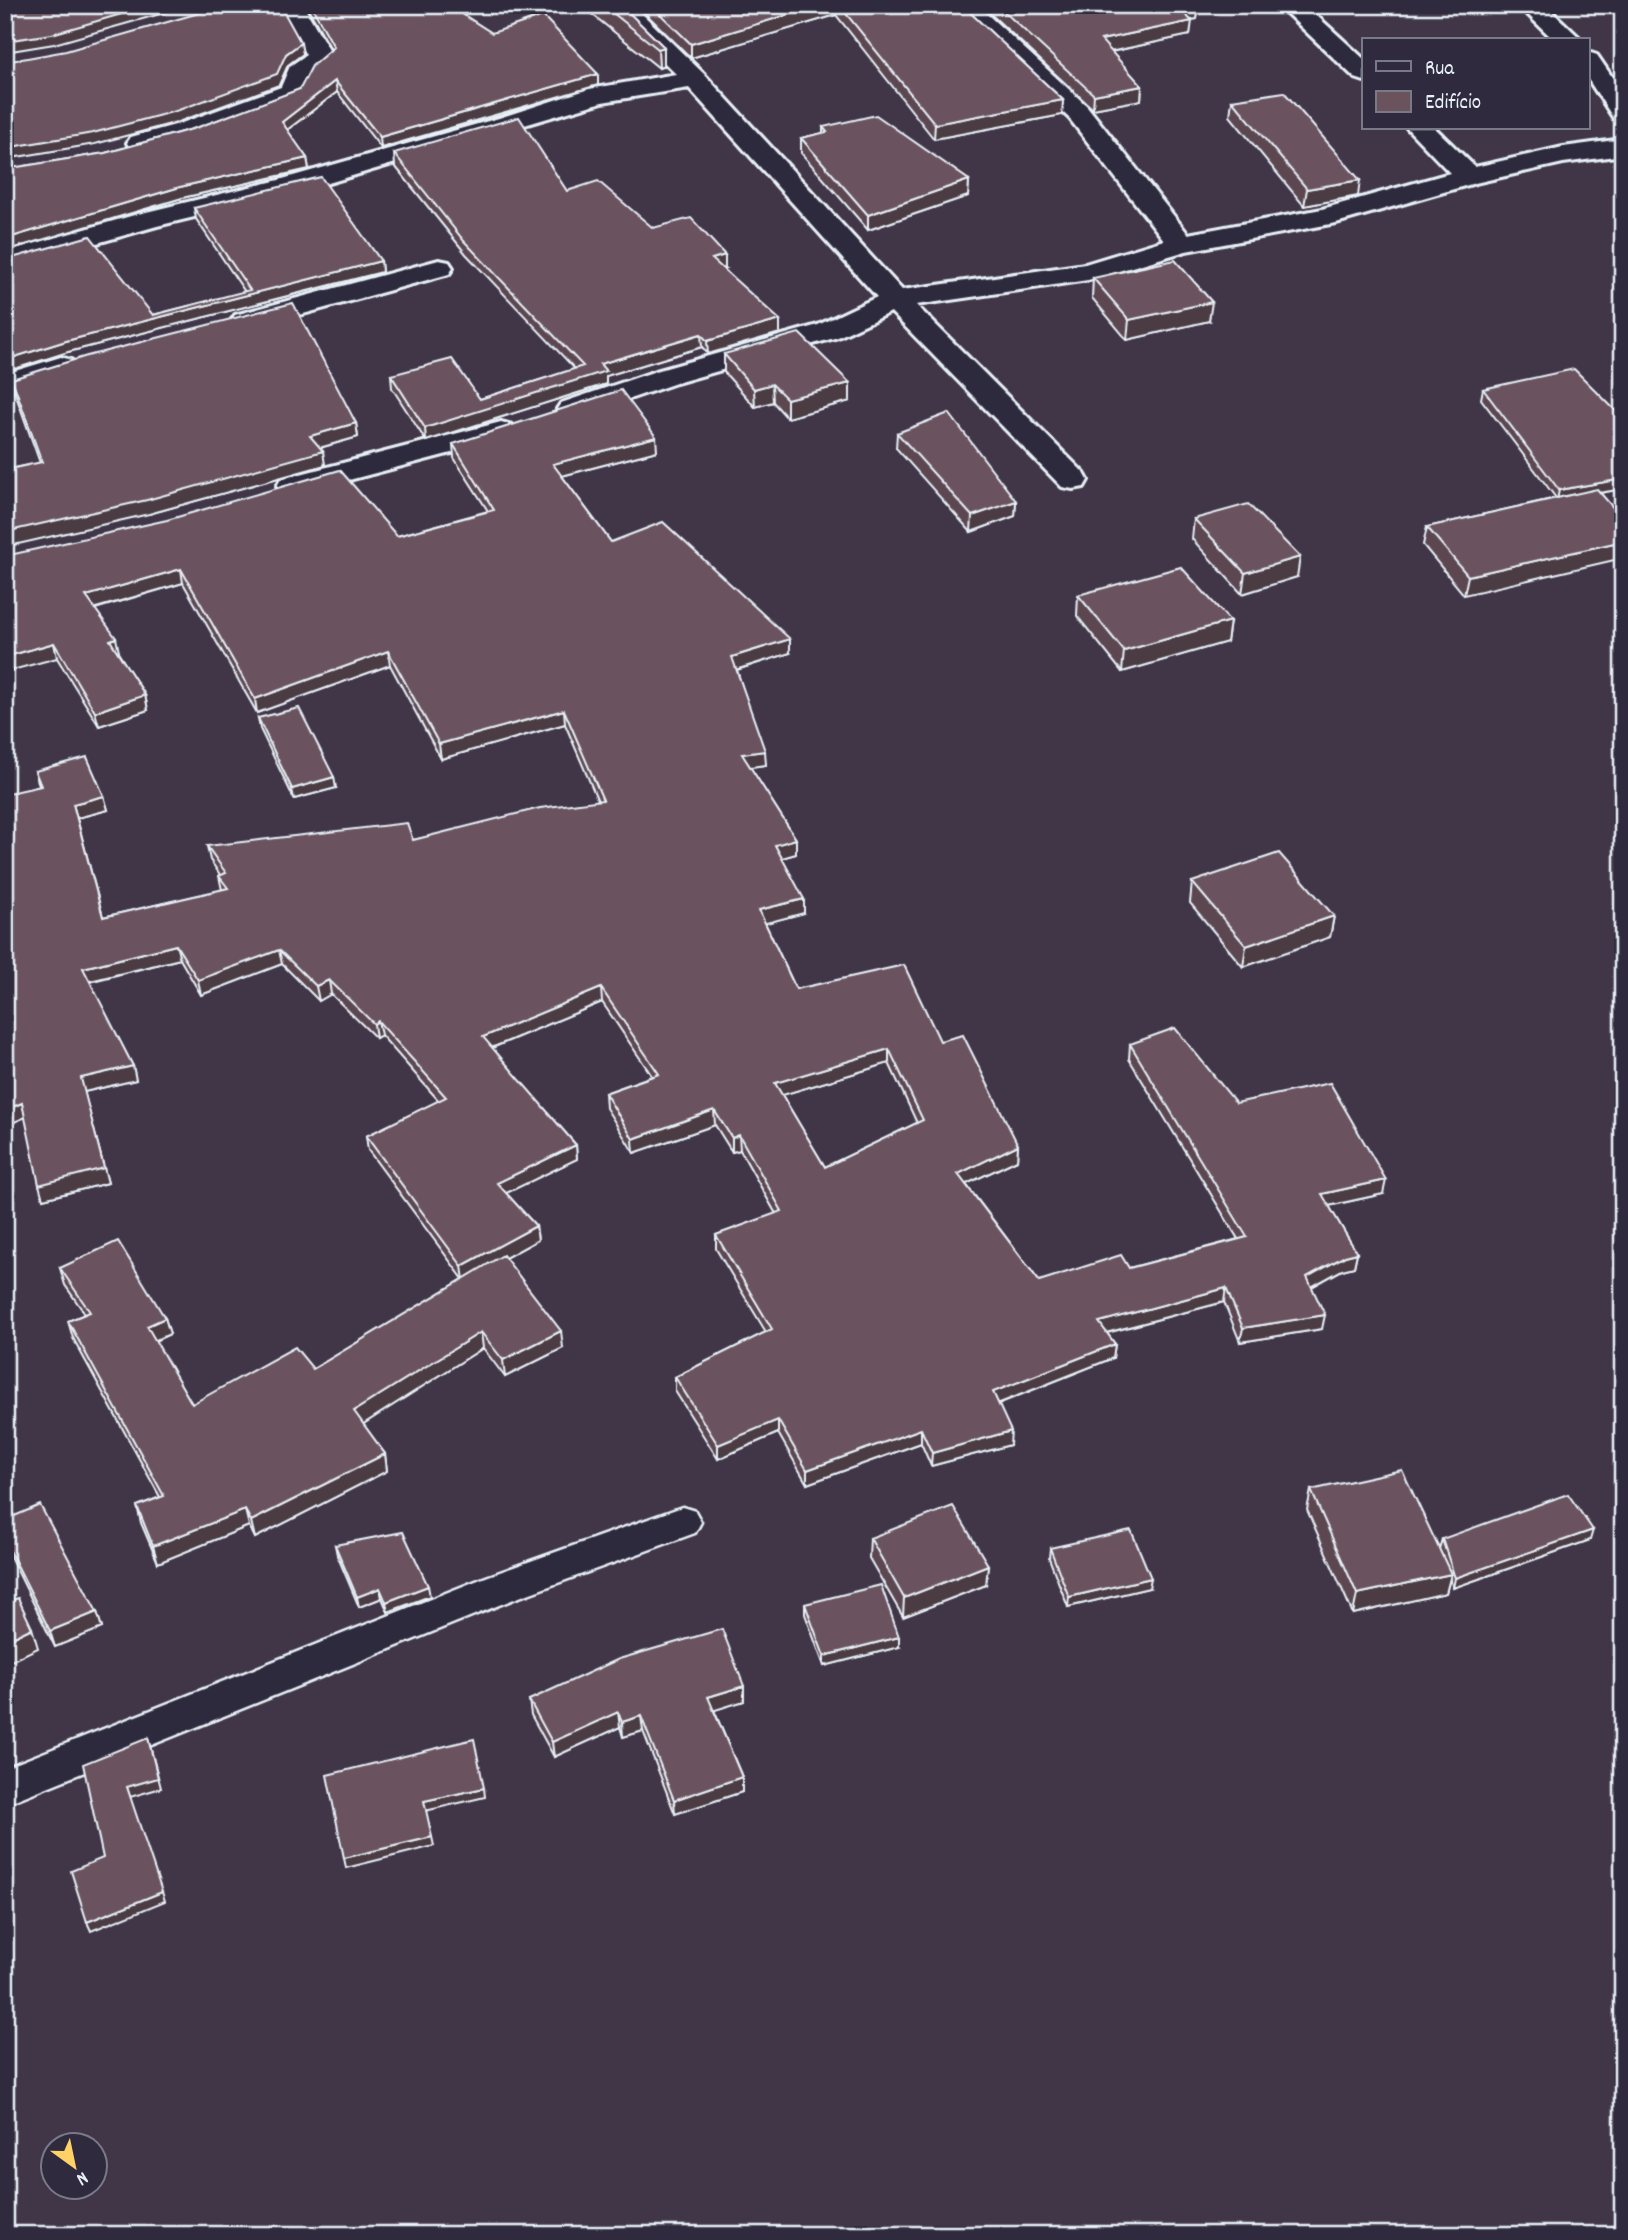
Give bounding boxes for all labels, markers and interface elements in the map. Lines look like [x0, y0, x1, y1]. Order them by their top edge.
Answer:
legend [1362, 38, 1590, 130]
text: Rua [1425, 55, 1455, 85]
text: Edifício [1425, 89, 1481, 119]
north arrow [38, 2132, 108, 2202]
text: N [70, 2163, 93, 2191]

